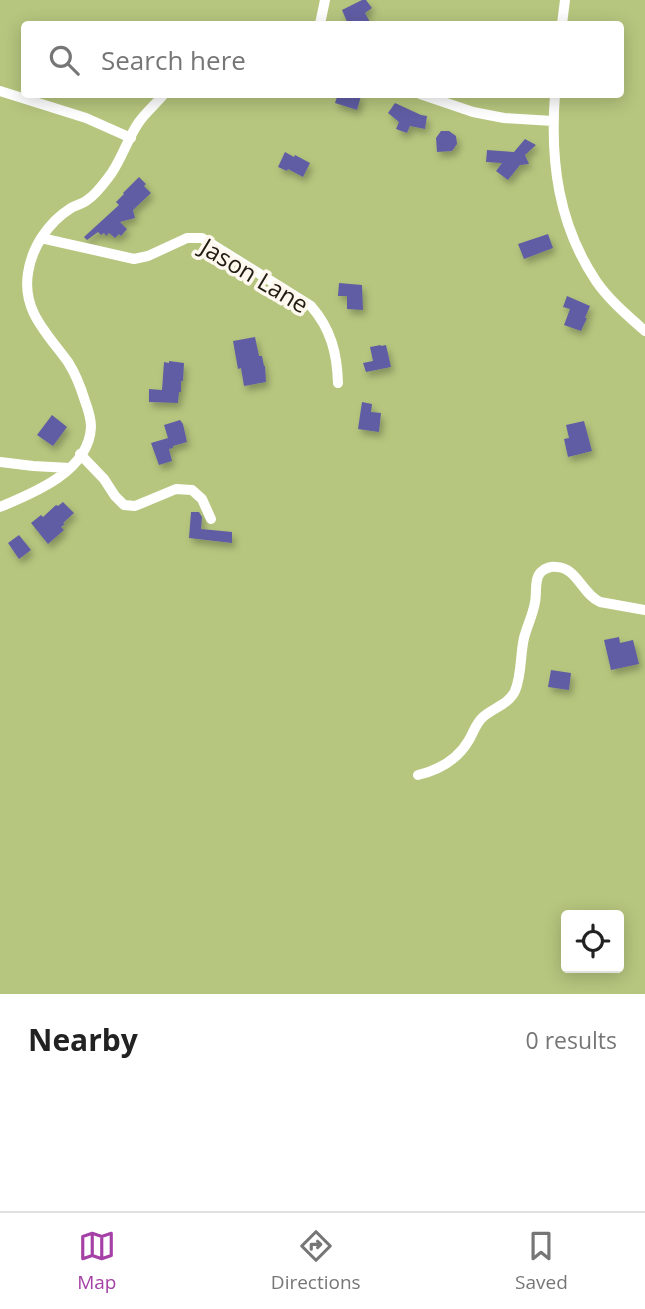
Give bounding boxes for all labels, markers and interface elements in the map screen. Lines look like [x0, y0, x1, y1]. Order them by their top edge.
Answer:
search box [21, 21, 624, 98]
icon: search [45, 41, 83, 79]
text: Search here [101, 42, 246, 78]
street label: Jason Lane [193, 229, 315, 320]
map controls [561, 910, 624, 973]
button: locate [561, 910, 624, 973]
text: Nearby [28, 1019, 138, 1060]
text: 0 results [526, 1024, 617, 1056]
tab: Map [77, 1227, 116, 1295]
tab: Directions [271, 1227, 361, 1295]
tab: Saved [515, 1227, 568, 1295]

